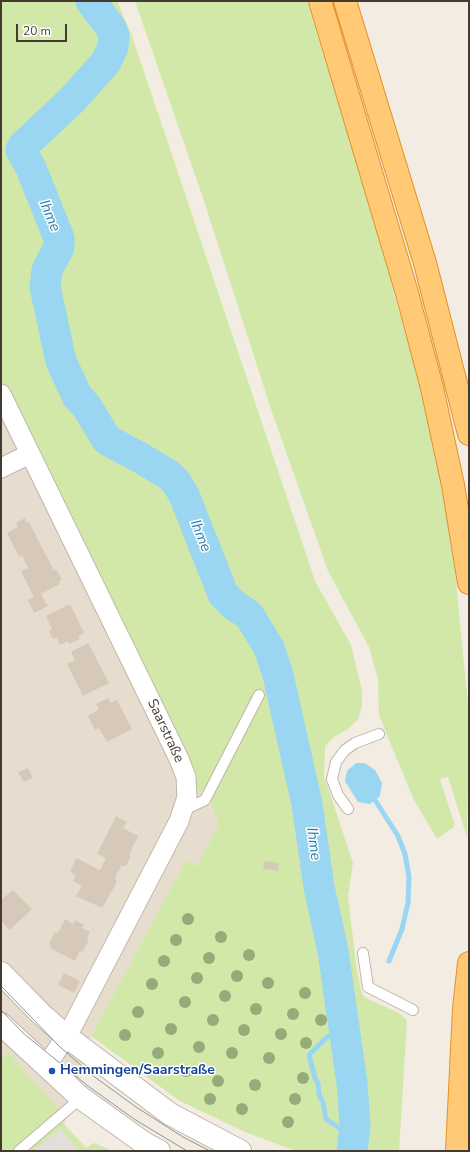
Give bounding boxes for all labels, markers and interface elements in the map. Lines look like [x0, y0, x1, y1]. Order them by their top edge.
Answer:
scale bar [18, 16, 69, 42]
text: 20 m [23, 23, 51, 39]
water label: Ihme [34, 197, 64, 235]
water label: Ihme [185, 517, 215, 555]
street label: Saarstraße [143, 696, 187, 766]
water label: Ihme [302, 826, 324, 862]
place label: Hemmingen/Saarstraße [60, 1063, 215, 1079]
marker: Hemmingen/Saarstraße [47, 1066, 57, 1076]

